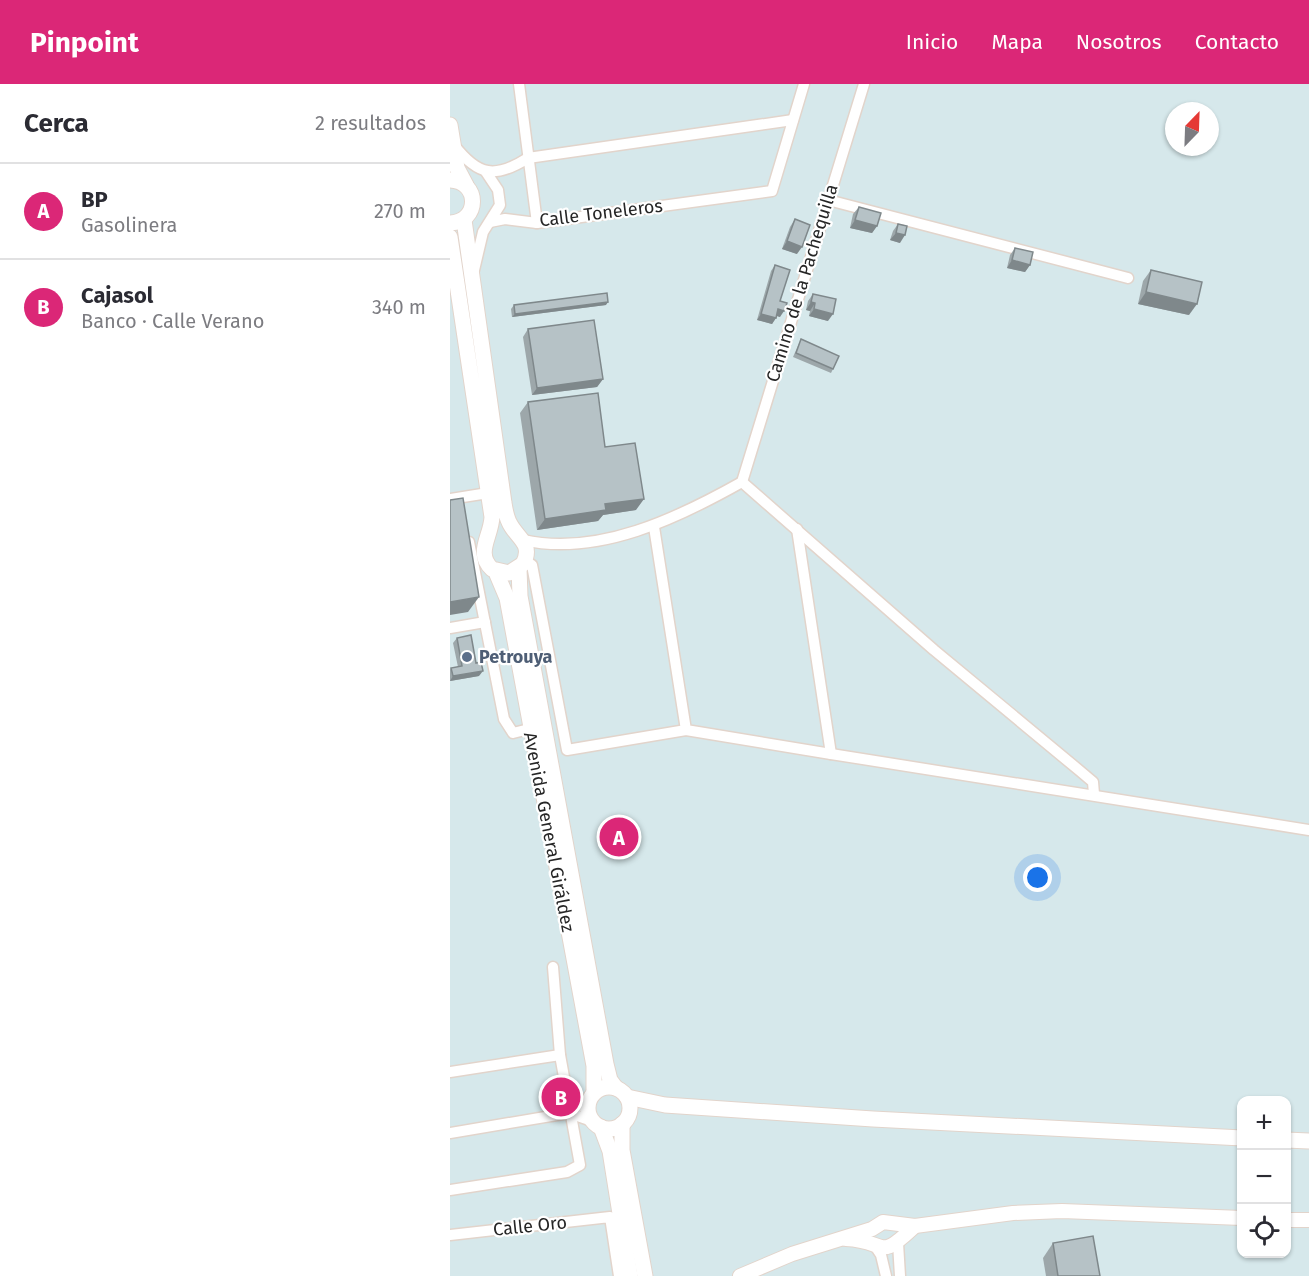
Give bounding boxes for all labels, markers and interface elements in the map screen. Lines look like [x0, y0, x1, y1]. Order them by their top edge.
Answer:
text: Pinpoint [30, 26, 139, 59]
text: Inicio [906, 29, 958, 55]
text: Mapa [991, 29, 1043, 55]
text: Nosotros [1076, 29, 1162, 55]
text: Contacto [1195, 29, 1279, 55]
north arrow [1165, 102, 1219, 156]
text: Cerca [24, 108, 89, 139]
text: 2 resultados [315, 111, 426, 135]
street label: Camino de la Pachequilla [761, 181, 843, 385]
text: BP [81, 186, 108, 213]
street label: Calle Toneleros [538, 195, 664, 231]
text: A [38, 199, 49, 223]
text: 270 m [374, 199, 426, 223]
text: Gasolinera [81, 213, 177, 237]
text: Cajasol [81, 282, 153, 309]
text: B [37, 295, 50, 319]
text: 340 m [372, 295, 426, 319]
text: Banco · Calle Verano [81, 309, 264, 333]
place label: Petrouya [479, 646, 553, 668]
marker: Petrouya [460, 650, 474, 664]
street label: Avenida General Giráldez [519, 730, 579, 934]
pin: A [600, 814, 638, 860]
your location [1023, 863, 1052, 892]
pin: B [542, 1074, 580, 1120]
map controls [1237, 1096, 1291, 1258]
button: + [1237, 1096, 1291, 1150]
button: − [1237, 1150, 1291, 1204]
button: locate [1237, 1204, 1291, 1258]
street label: Calle Oro [492, 1211, 568, 1241]

